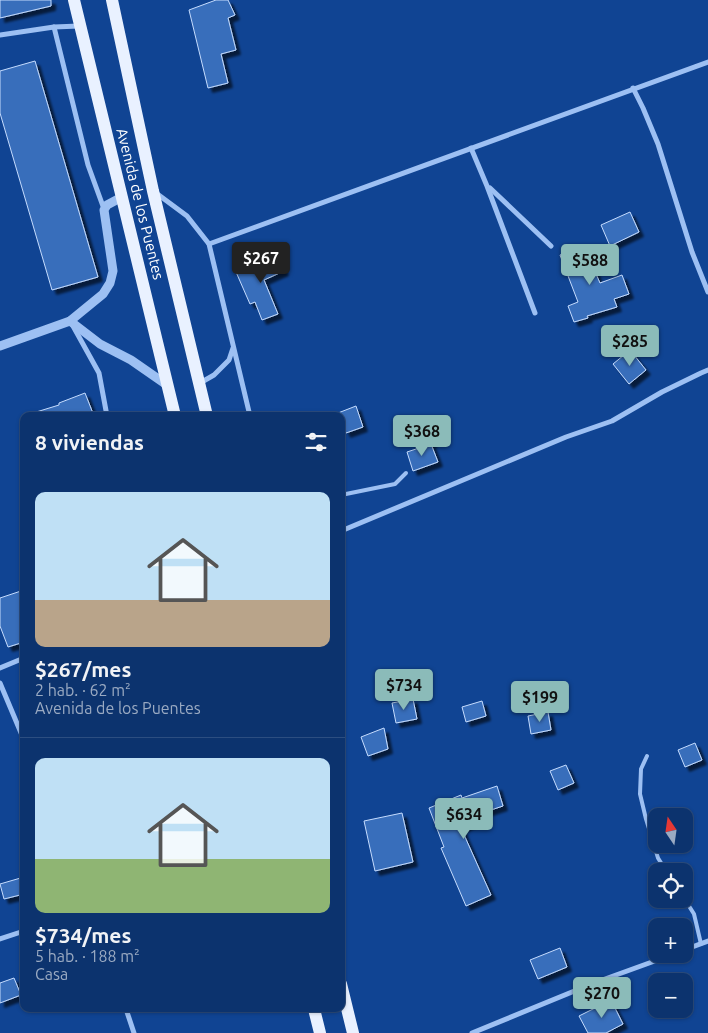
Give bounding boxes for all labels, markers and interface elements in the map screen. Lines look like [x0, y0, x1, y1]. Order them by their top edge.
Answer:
street label: Avenida de los Puentes [113, 126, 168, 281]
pin: $267 [231, 242, 291, 284]
pin: $588 [560, 244, 620, 286]
text: $267 [243, 249, 279, 267]
text: $588 [572, 251, 608, 269]
pin: $285 [600, 324, 660, 367]
text: $285 [612, 332, 648, 350]
pin: $368 [392, 414, 452, 457]
text: $368 [404, 422, 440, 440]
icon: filters [302, 428, 330, 456]
text: 8 viviendas [35, 430, 144, 454]
icon: home [138, 525, 228, 615]
text: $267/mes [35, 657, 131, 681]
pin: $734 [374, 668, 434, 711]
text: $734 [386, 676, 422, 694]
pin: $199 [510, 680, 570, 723]
text: 2 hab. · 62 m² [35, 681, 131, 699]
text: $199 [522, 688, 558, 706]
text: Avenida de los Puentes [35, 699, 201, 717]
icon: home [138, 790, 228, 880]
pin: $634 [434, 798, 494, 840]
text: $634 [446, 805, 482, 823]
north arrow [648, 808, 692, 852]
map controls [648, 808, 693, 1018]
button: locate [648, 863, 693, 908]
button: + [648, 918, 693, 963]
text: $734/mes [35, 923, 131, 947]
text: 5 hab. · 188 m² [35, 947, 140, 965]
text: Casa [35, 965, 68, 983]
button: − [648, 973, 693, 1018]
pin: $270 [572, 976, 632, 1019]
text: $270 [584, 984, 620, 1002]

